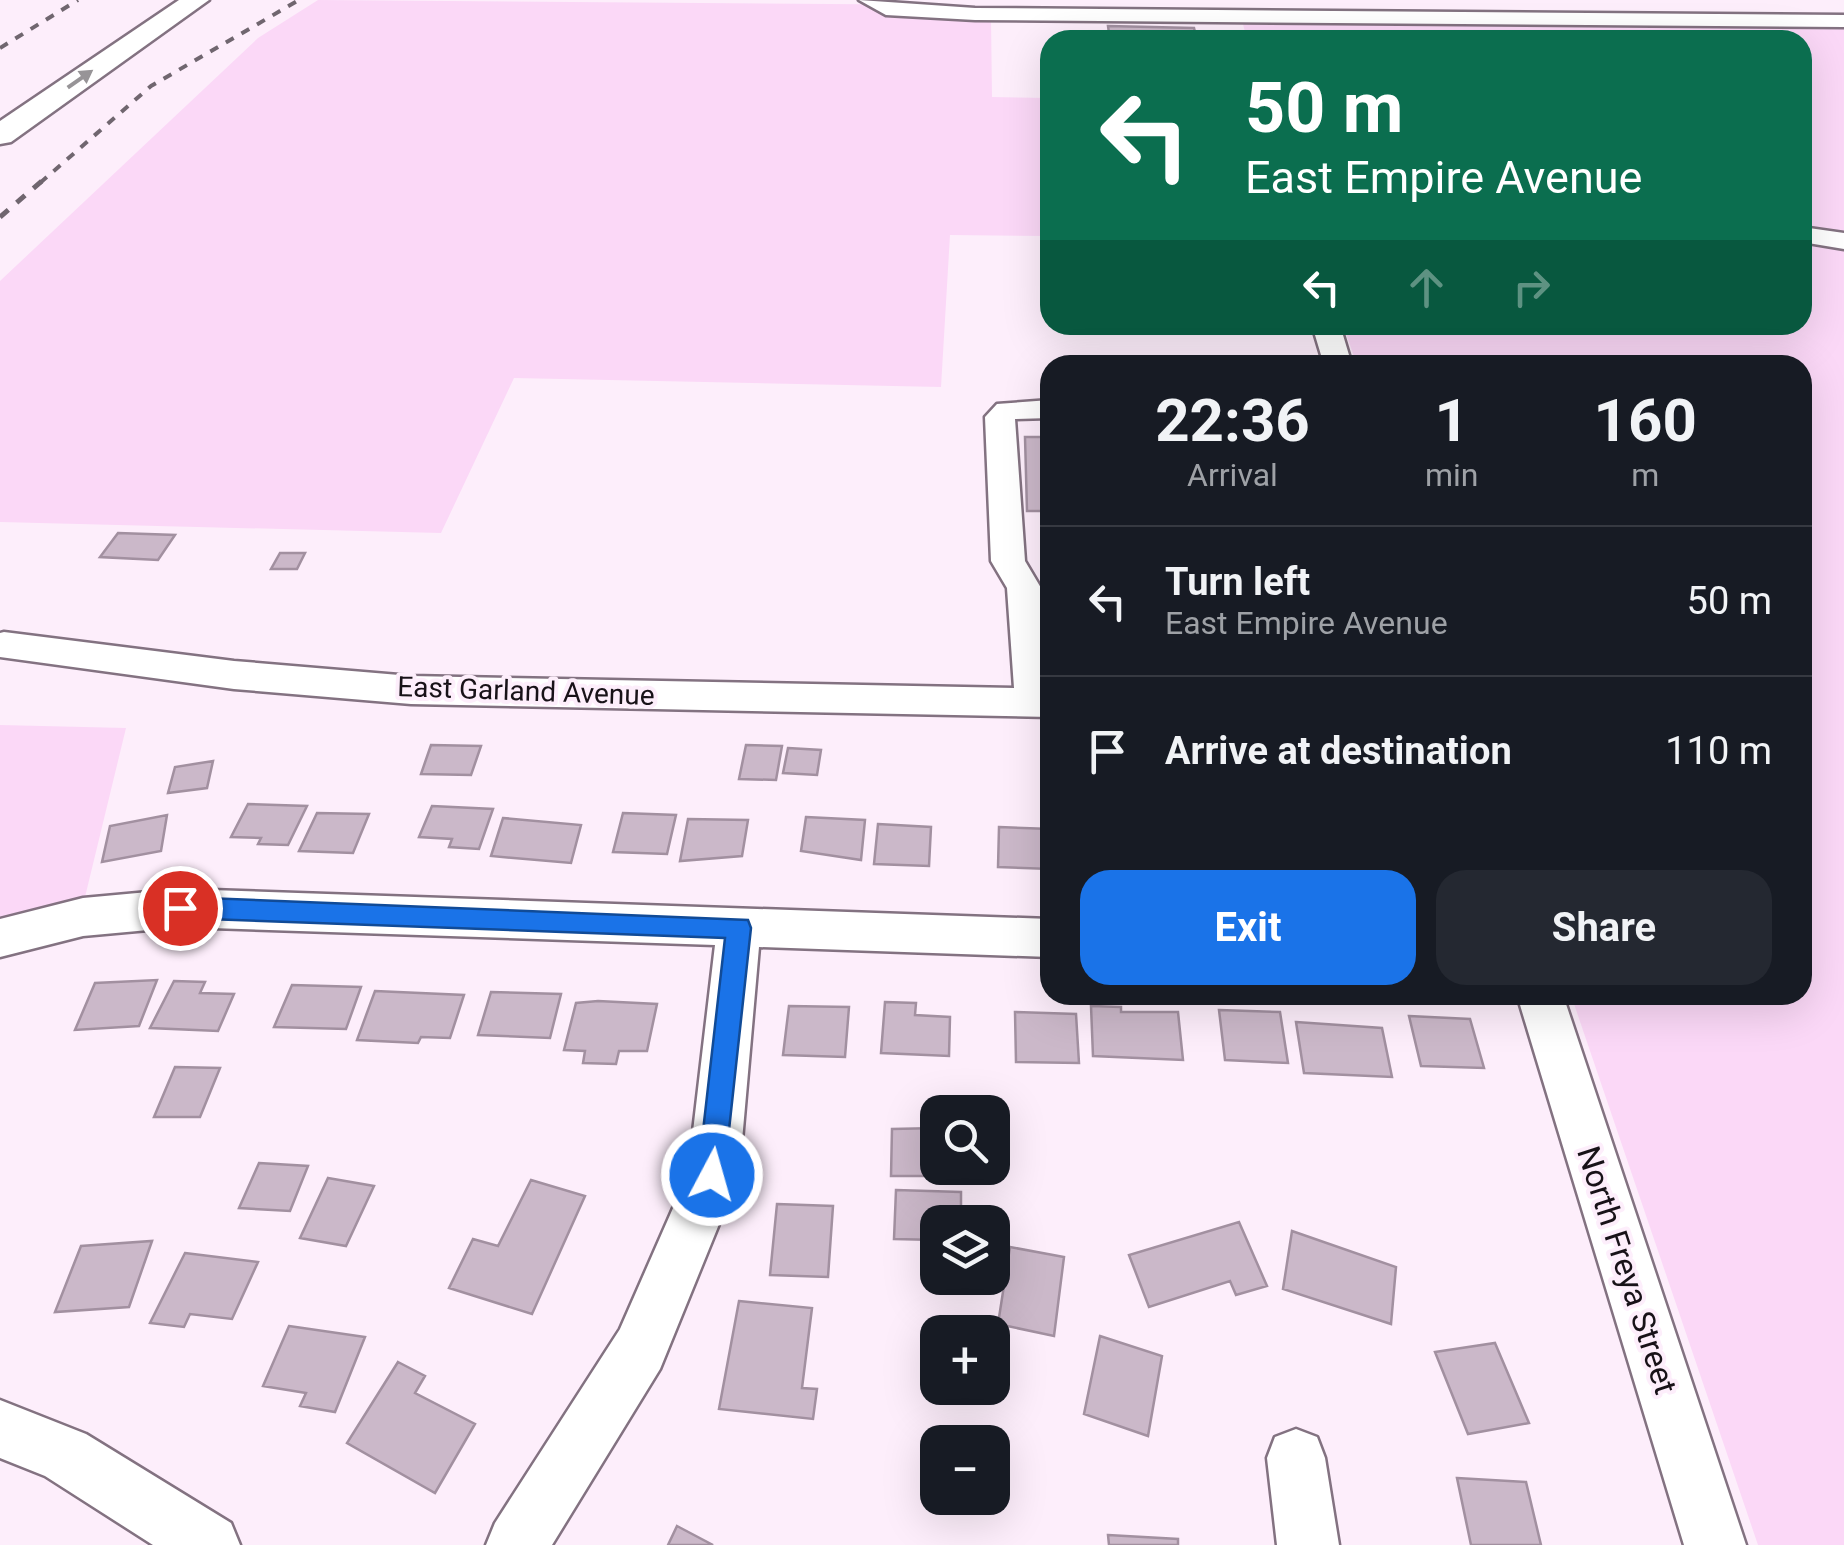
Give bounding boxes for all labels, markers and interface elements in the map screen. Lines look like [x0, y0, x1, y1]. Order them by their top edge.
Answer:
text: 50 m [1245, 67, 1403, 149]
one-way arrow [66, 69, 93, 89]
icon: left [1080, 70, 1210, 200]
text: East Empire Avenue [1245, 151, 1642, 204]
icon: left [1294, 260, 1349, 315]
icon: ahead [1399, 260, 1454, 315]
icon: right [1504, 260, 1559, 315]
text: 22:36 [1155, 385, 1310, 456]
text: 1 [1434, 385, 1469, 456]
text: 160 [1594, 385, 1697, 456]
text: Arrival [1187, 456, 1278, 494]
text: min [1425, 456, 1478, 494]
text: m [1631, 456, 1659, 494]
text: Turn left [1165, 560, 1310, 604]
icon: left [1080, 574, 1135, 629]
text: 50 m [1687, 579, 1772, 623]
text: East Empire Avenue [1165, 604, 1448, 642]
street label: East Garland Avenue [397, 670, 655, 712]
icon: arrive [1080, 724, 1135, 779]
text: Arrive at destination [1165, 729, 1512, 773]
text: 110 m [1665, 729, 1772, 773]
pin [138, 866, 223, 951]
button: Exit [1080, 870, 1416, 985]
button: Share [1436, 870, 1772, 985]
icon: arrive [153, 881, 208, 936]
map controls [920, 1095, 1010, 1515]
button: search [920, 1095, 1010, 1185]
position arrow [660, 1123, 764, 1227]
street label: North Freya Street [1569, 1141, 1685, 1399]
button: layers [920, 1205, 1010, 1295]
button: + [920, 1315, 1010, 1405]
button: − [920, 1425, 1010, 1515]

